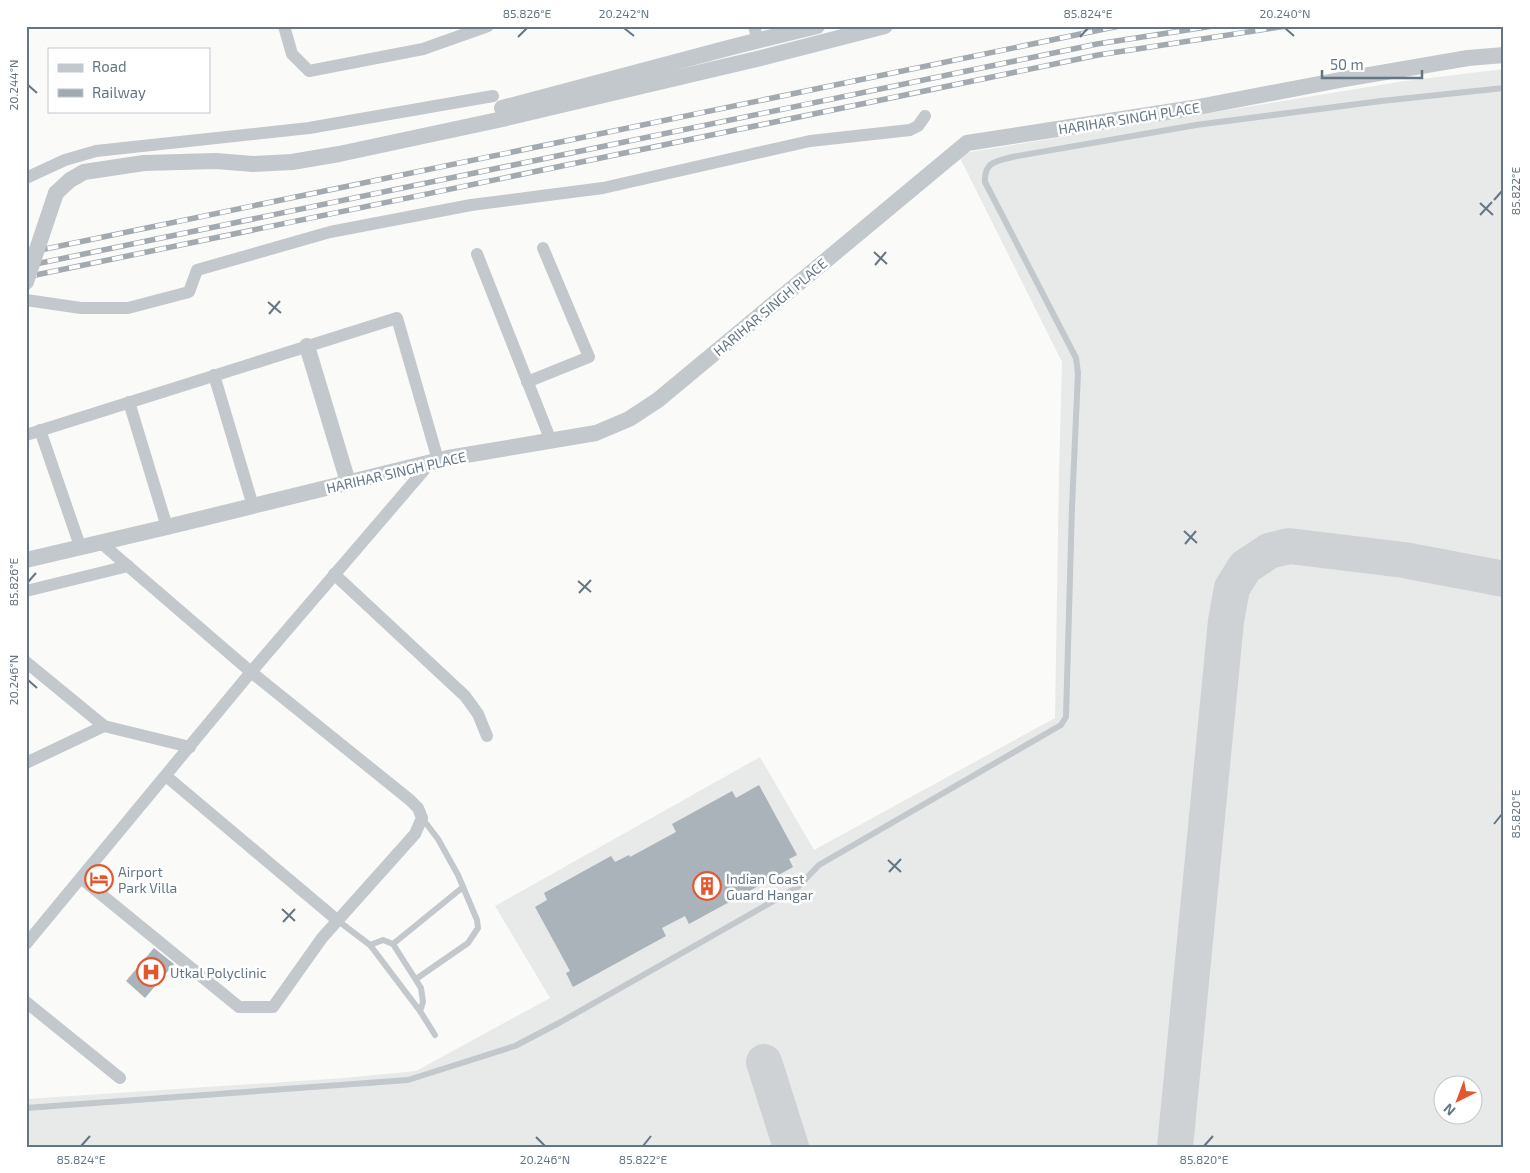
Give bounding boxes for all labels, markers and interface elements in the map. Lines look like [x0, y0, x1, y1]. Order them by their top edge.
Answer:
text: 85.826°E [503, 6, 551, 20]
text: 20.242°N [599, 6, 649, 20]
text: 85.824°E [1064, 6, 1113, 20]
text: 20.240°N [1260, 6, 1310, 20]
legend [48, 48, 210, 112]
scale bar [1322, 48, 1422, 80]
text: 50 m [1330, 55, 1364, 73]
text: Road [92, 57, 127, 75]
text: 20.244°N [6, 59, 20, 111]
text: Railway [92, 83, 146, 101]
street label: HARIHAR SINGH PLACE [1057, 98, 1201, 138]
text: 85.822°E [1508, 167, 1522, 215]
street label: HARIHAR SINGH PLACE [710, 254, 830, 359]
street label: HARIHAR SINGH PLACE [325, 448, 468, 496]
text: 85.826°E [6, 558, 20, 606]
text: 20.246°N [6, 655, 20, 705]
text: 85.820°E [1508, 789, 1522, 838]
place label: Airport Park Villa [118, 863, 177, 896]
hotel icon: Airport Park Villa [84, 864, 114, 894]
place label: Indian Coast Guard Hangar [726, 870, 814, 903]
building icon: Indian Coast Guard Hangar [692, 871, 722, 901]
hospital icon: Utkal Polyclinic [136, 957, 166, 987]
place label: Utkal Polyclinic [170, 964, 267, 981]
north arrow [1432, 1076, 1482, 1126]
text: N [1440, 1100, 1458, 1120]
text: 85.824°E [57, 1152, 106, 1166]
text: 20.246°N [520, 1152, 570, 1166]
text: 85.822°E [619, 1152, 667, 1166]
text: 85.820°E [1180, 1152, 1229, 1166]

